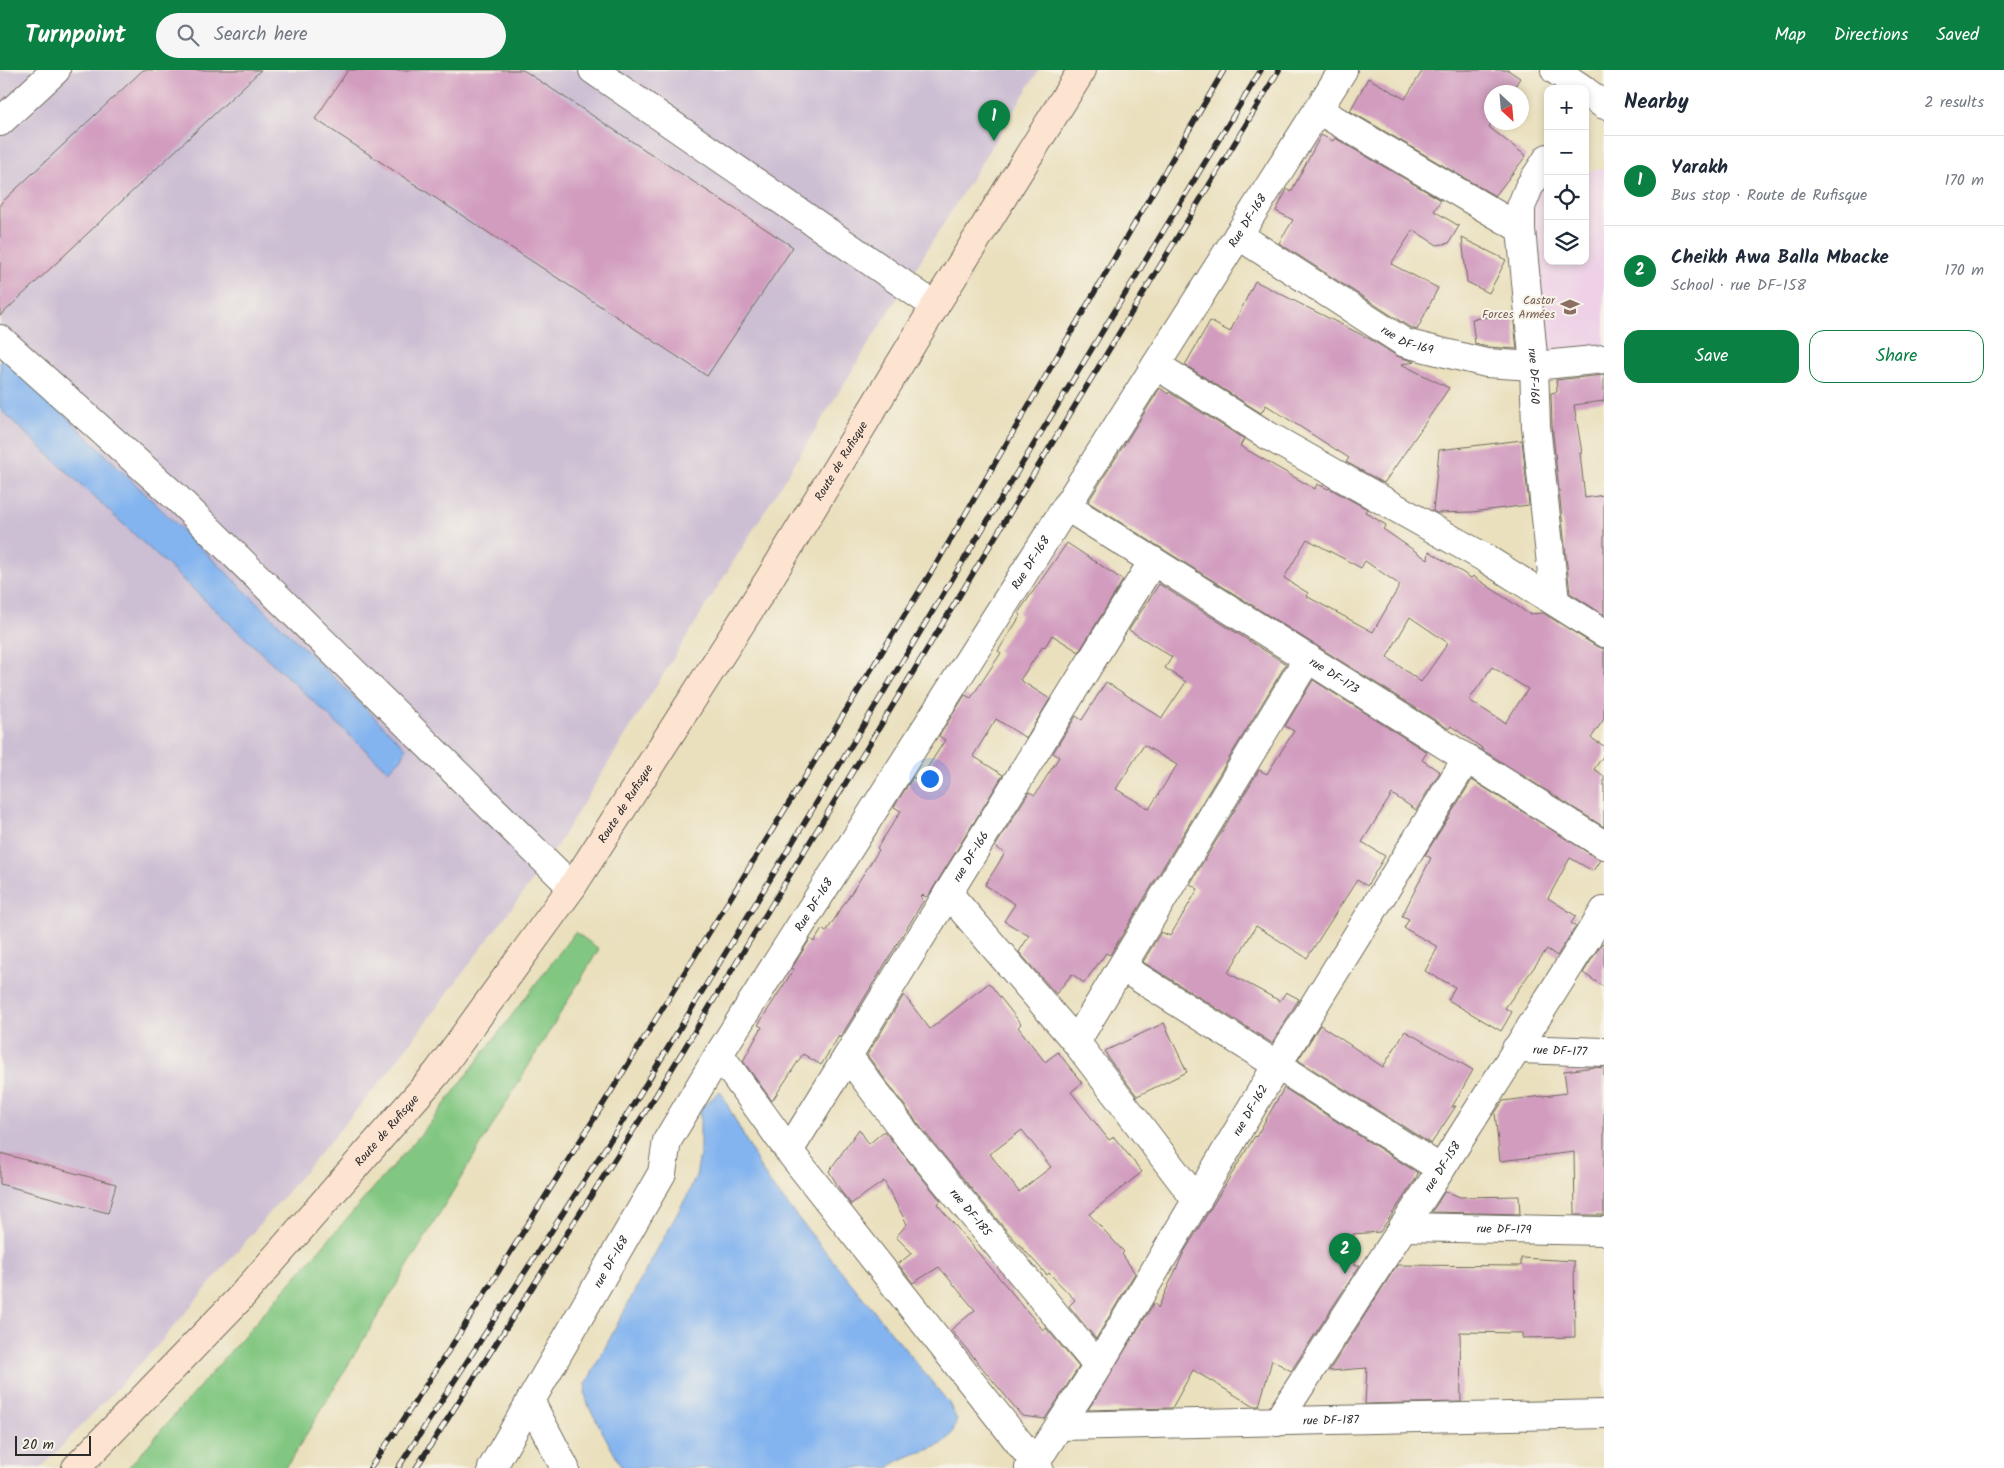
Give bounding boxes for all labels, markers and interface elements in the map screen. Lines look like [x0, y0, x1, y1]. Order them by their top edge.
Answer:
search box [156, 13, 506, 58]
text: Turnpoint [25, 16, 126, 55]
text: Search here [214, 20, 308, 50]
icon: search [174, 21, 202, 49]
text: Map [1774, 21, 1806, 50]
text: Directions [1834, 21, 1908, 50]
text: Saved [1936, 21, 1979, 50]
north arrow [1484, 85, 1529, 130]
map controls [1544, 85, 1589, 265]
button: + [1544, 85, 1589, 130]
text: Nearby [1624, 86, 1689, 119]
text: 2 results [1924, 90, 1984, 115]
pin: 1 [978, 100, 1010, 141]
button: − [1544, 130, 1589, 175]
text: Yarakh [1671, 153, 1728, 183]
text: 1 [1638, 168, 1642, 193]
text: 170 m [1944, 168, 1984, 193]
button: locate [1544, 175, 1589, 220]
text: Bus stop · Route de Rufisque [1671, 183, 1867, 208]
street label: Rue DF-168 [1223, 189, 1272, 251]
button: layers [1544, 220, 1589, 265]
text: Cheikh Awa Balla Mbacke [1671, 243, 1889, 273]
text: 2 [1635, 258, 1645, 283]
text: 170 m [1944, 258, 1984, 283]
text: School · rue DF-158 [1671, 273, 1806, 298]
place label: Castor Forces Armées [1482, 291, 1556, 324]
school or university icon: Castor Forces Armées [1559, 296, 1581, 318]
street label: rue DF-169 [1377, 320, 1436, 359]
button: Save [1624, 330, 1799, 383]
button: Share [1809, 330, 1984, 383]
street label: rue DF-160 [1523, 347, 1545, 404]
street label: Route de Rufisque [809, 417, 873, 505]
street label: Rue DF-168 [1006, 532, 1055, 593]
street label: rue DF-173 [1306, 652, 1363, 698]
street label: Route de Rufisque [593, 760, 658, 847]
your location [917, 766, 943, 792]
street label: rue DF-166 [948, 827, 994, 886]
street label: Rue DF-168 [790, 874, 838, 935]
street label: rue DF-177 [1532, 1040, 1588, 1061]
street label: rue DF-162 [1227, 1081, 1273, 1140]
street label: Route de Rufisque [350, 1090, 424, 1171]
street label: rue DF-158 [1419, 1137, 1466, 1196]
street label: rue DF-185 [945, 1184, 997, 1242]
street label: rue DF-179 [1476, 1219, 1532, 1239]
street label: rue DF-168 [588, 1232, 634, 1291]
pin: 2 [1329, 1233, 1361, 1274]
street label: rue DF-187 [1303, 1410, 1360, 1430]
scale bar [15, 1433, 91, 1456]
text: 20 m [22, 1434, 54, 1456]

